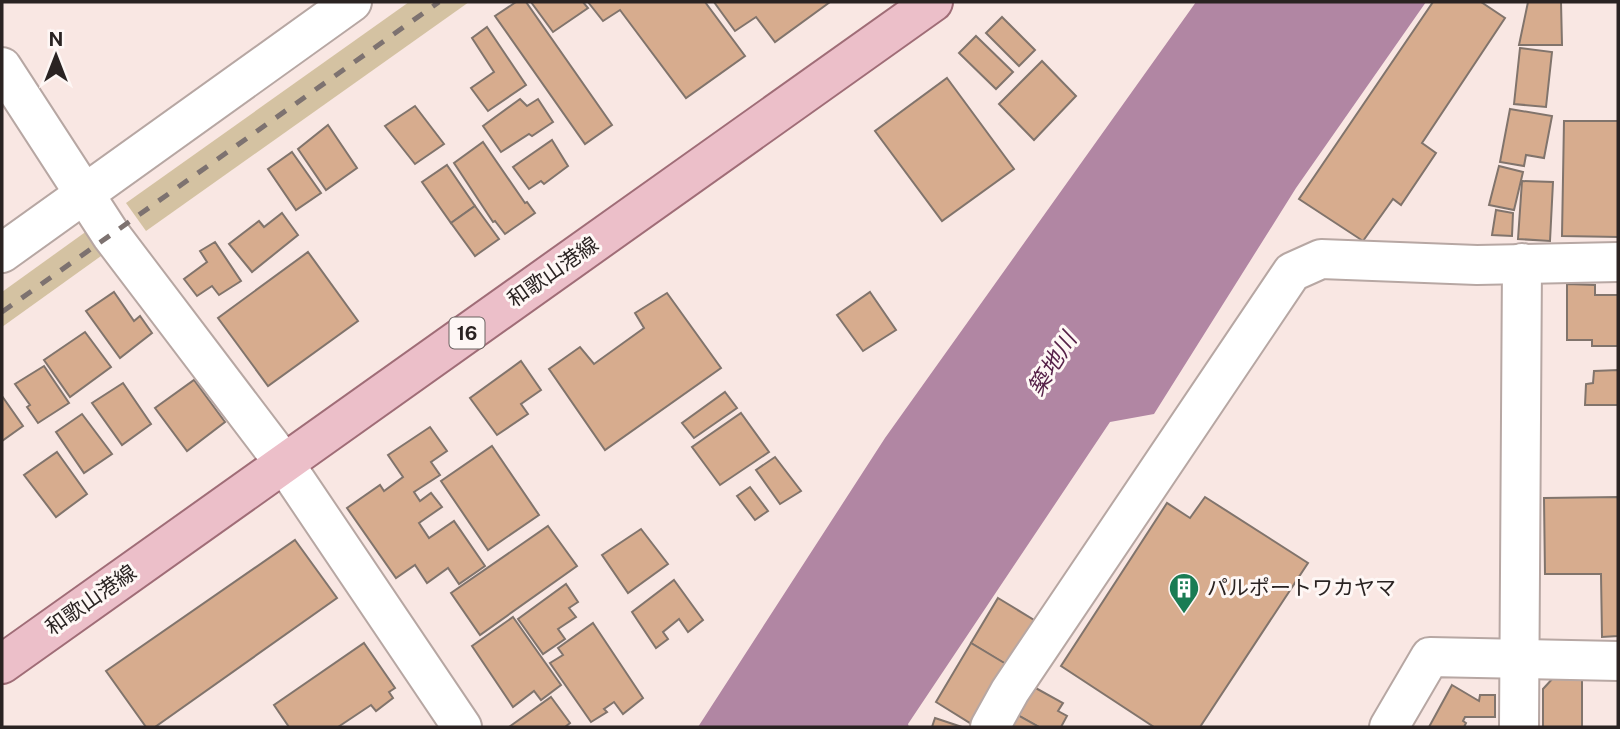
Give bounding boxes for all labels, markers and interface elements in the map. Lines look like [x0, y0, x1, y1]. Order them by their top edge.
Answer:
north arrow [21, 21, 91, 91]
text: N [49, 28, 63, 50]
street label: 和歌山港線 [503, 231, 603, 312]
road number: 16 [449, 318, 484, 348]
water label: 築地川 [1022, 325, 1083, 400]
street label: 和歌山港線 [41, 559, 141, 640]
building icon: パルポートワカヤマ [1167, 571, 1201, 615]
place label: パルポートワカヤマ [1207, 575, 1396, 600]

